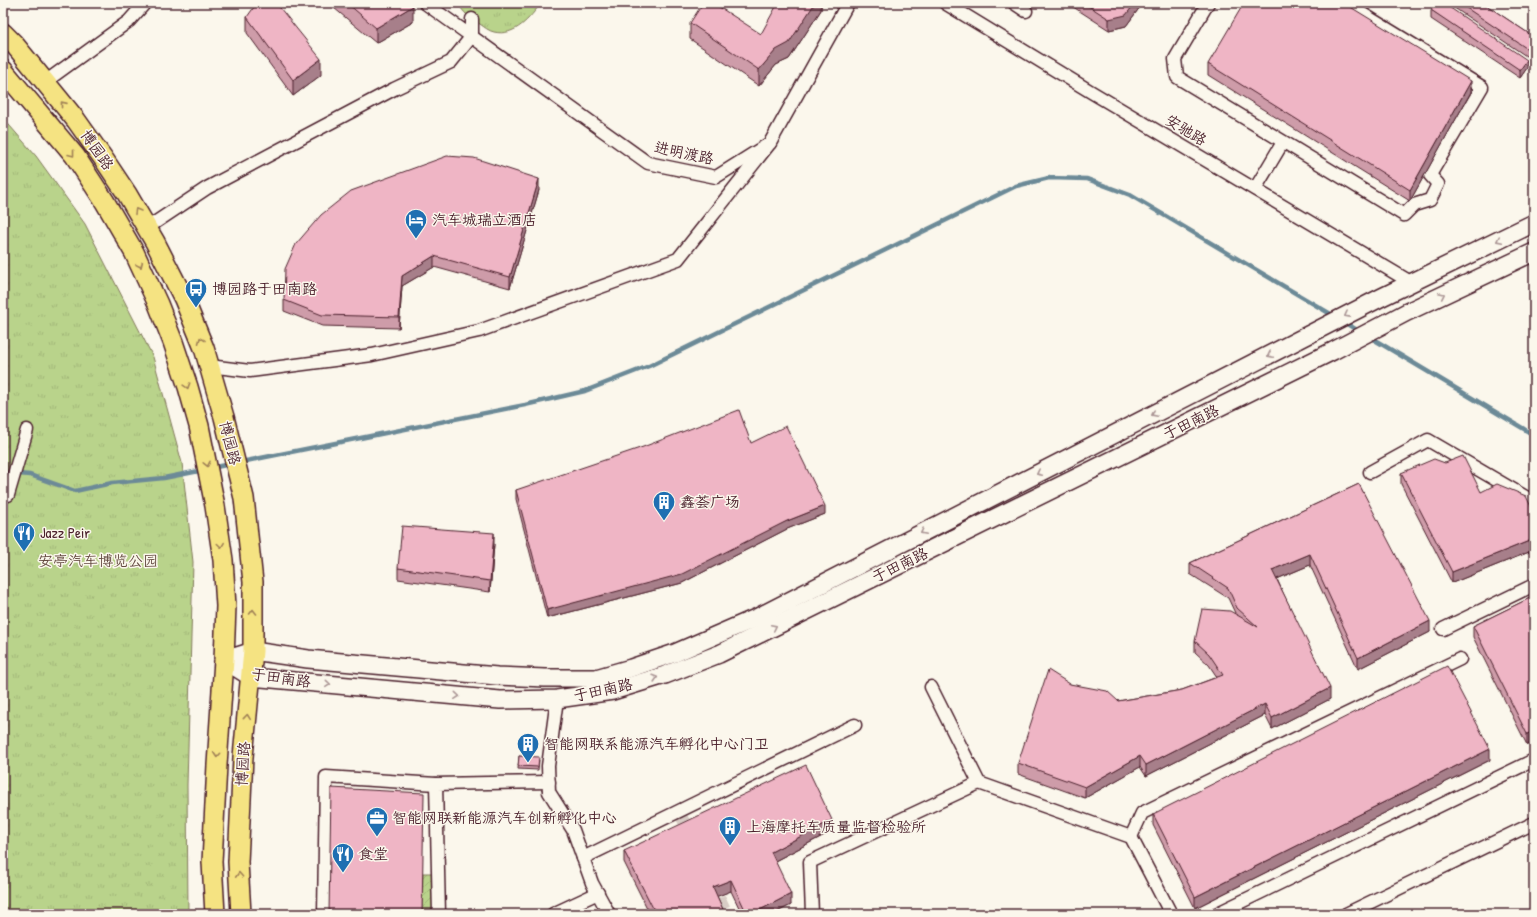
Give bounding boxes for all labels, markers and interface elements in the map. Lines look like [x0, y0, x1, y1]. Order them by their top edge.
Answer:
one-way arrow [61, 102, 68, 109]
street label: 安驰路 [1162, 109, 1211, 150]
street label: 博园路 [76, 125, 119, 174]
street label: 进明渡路 [653, 136, 716, 169]
one-way arrow [68, 149, 75, 156]
hotel icon: 汽车城瑞立酒店 [403, 207, 429, 240]
one-way arrow [134, 208, 141, 215]
place label: 汽车城瑞立酒店 [432, 209, 537, 230]
one-way arrow [1496, 236, 1503, 243]
one-way arrow [135, 260, 143, 268]
bus stop icon: 博园路于田南路 [183, 276, 209, 309]
place label: 博园路于田南路 [212, 278, 317, 299]
one-way arrow [1438, 292, 1445, 300]
one-way arrow [1344, 310, 1351, 318]
one-way arrow [198, 336, 206, 344]
one-way arrow [1267, 350, 1274, 358]
one-way arrow [182, 382, 191, 389]
street label: 于田南路 [1159, 399, 1222, 444]
one-way arrow [1151, 409, 1159, 417]
street label: 博园路 [215, 418, 246, 467]
one-way arrow [202, 461, 210, 468]
one-way arrow [1035, 468, 1043, 476]
building icon: 鑫荟广场 [651, 489, 677, 522]
place label: 鑫荟广场 [680, 491, 740, 512]
restaurant icon: Jazz Peir [11, 520, 37, 553]
place label: Jazz Peir [40, 522, 90, 543]
one-way arrow [919, 527, 927, 535]
one-way arrow [216, 542, 225, 548]
street label: 于田南路 [868, 542, 931, 587]
park label: 安亭汽车博览公园 [38, 550, 158, 571]
one-way arrow [249, 609, 257, 615]
one-way arrow [770, 624, 777, 632]
street label: 于田南路 [250, 663, 312, 692]
street label: 于田南路 [571, 673, 634, 706]
one-way arrow [651, 674, 658, 683]
one-way arrow [325, 679, 331, 688]
one-way arrow [454, 691, 460, 700]
one-way arrow [242, 714, 251, 720]
building icon: 智能网联系能源汽车孵化中心门卫 [515, 731, 541, 764]
place label: 智能网联系能源汽车孵化中心门卫 [544, 733, 769, 754]
street label: 博园路 [230, 741, 255, 787]
one-way arrow [213, 752, 222, 758]
office icon: 智能网联新能源汽车创新孵化中心 [364, 805, 390, 838]
place label: 智能网联新能源汽车创新孵化中心 [392, 807, 617, 828]
building icon: 上海摩托车质量监督检验所 [717, 814, 743, 847]
place label: 上海摩托车质量监督检验所 [746, 816, 926, 837]
restaurant icon: 食堂 [330, 841, 356, 874]
place label: 食堂 [358, 843, 388, 864]
one-way arrow [234, 872, 243, 878]

